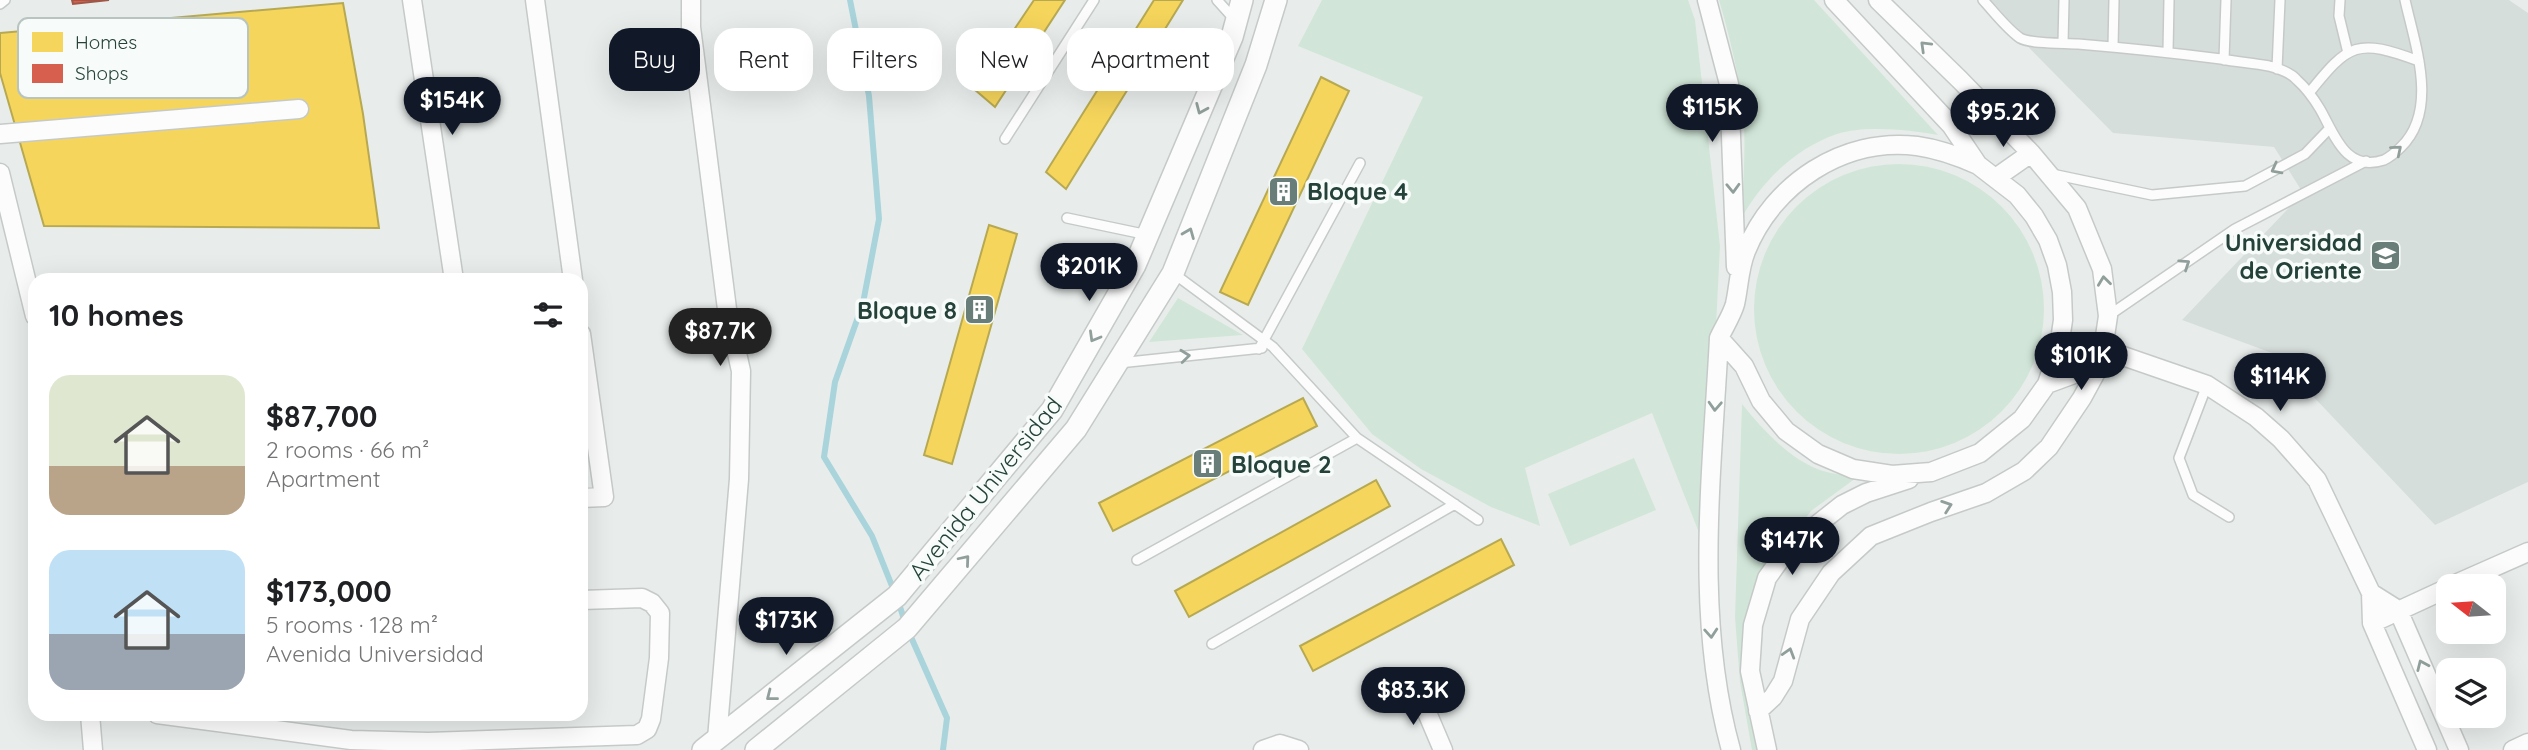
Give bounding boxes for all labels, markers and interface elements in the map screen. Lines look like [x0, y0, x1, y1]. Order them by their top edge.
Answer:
legend [18, 18, 248, 98]
chip: Buy [609, 28, 700, 91]
chip: Rent [714, 28, 813, 91]
chip: Filters [827, 28, 942, 91]
chip: New [956, 28, 1053, 91]
chip: Apartment [1067, 28, 1234, 91]
text: Homes [75, 30, 137, 54]
one-way arrow [1921, 41, 1934, 54]
text: Shops [75, 61, 128, 85]
pin: $154K [403, 78, 501, 137]
text: $154K [420, 85, 484, 114]
pin: $115K [1663, 85, 1761, 144]
pin: $95.2K [1946, 90, 2060, 149]
text: $115K [1682, 92, 1742, 121]
text: $95.2K [1966, 97, 2040, 126]
one-way arrow [1195, 102, 1209, 115]
one-way arrow [2389, 145, 2401, 158]
one-way arrow [2271, 161, 2283, 175]
building icon: Bloque 4 [1267, 174, 1301, 208]
place label: Bloque 4 [1307, 176, 1408, 206]
one-way arrow [1726, 183, 1741, 194]
place label: Universidad de Oriente [2225, 227, 2362, 285]
one-way arrow [1181, 228, 1195, 240]
school or university icon: Universidad de Oriente [2368, 239, 2402, 273]
pin: $201K [1040, 244, 1138, 303]
text: $201K [1057, 251, 1121, 280]
one-way arrow [2177, 259, 2190, 272]
one-way arrow [2096, 276, 2111, 287]
building icon: Bloque 8 [963, 293, 997, 327]
place label: Bloque 8 [857, 295, 957, 325]
text: 10 homes [49, 296, 184, 334]
icon: filters [529, 296, 567, 334]
pin: $87.7K [663, 308, 777, 368]
text: $87.7K [685, 316, 755, 345]
one-way arrow [1089, 330, 1102, 342]
pin: $101K [2032, 332, 2130, 392]
text: $101K [2051, 340, 2111, 369]
one-way arrow [1180, 349, 1191, 364]
pin: $114K [2231, 354, 2329, 413]
text: $114K [2250, 361, 2310, 390]
street label: Avenida Universidad [902, 390, 1068, 586]
text: $87,700 [266, 397, 377, 435]
one-way arrow [1708, 401, 1723, 412]
icon: home [105, 403, 189, 487]
text: 2 rooms · 66 m² [266, 435, 429, 464]
building icon: Bloque 2 [1191, 447, 1225, 481]
place label: Bloque 2 [1231, 449, 1332, 479]
text: Apartment [266, 464, 380, 493]
one-way arrow [1941, 500, 1953, 514]
pin: $147K [1743, 518, 1841, 577]
text: $147K [1760, 525, 1824, 554]
one-way arrow [957, 556, 969, 569]
text: $173,000 [266, 572, 392, 610]
north arrow [2436, 574, 2506, 644]
map controls [2436, 574, 2506, 728]
icon: home [105, 578, 189, 662]
pin: $173K [737, 598, 835, 657]
text: $173K [755, 605, 817, 634]
text: 5 rooms · 128 m² [266, 610, 438, 639]
one-way arrow [1703, 628, 1718, 639]
text: Avenida Universidad [266, 639, 484, 668]
one-way arrow [1781, 647, 1796, 659]
button: layers [2436, 658, 2506, 728]
one-way arrow [2416, 660, 2430, 672]
pin: $83.3K [1356, 668, 1470, 727]
text: $83.3K [1377, 675, 1449, 704]
one-way arrow [766, 687, 779, 700]

